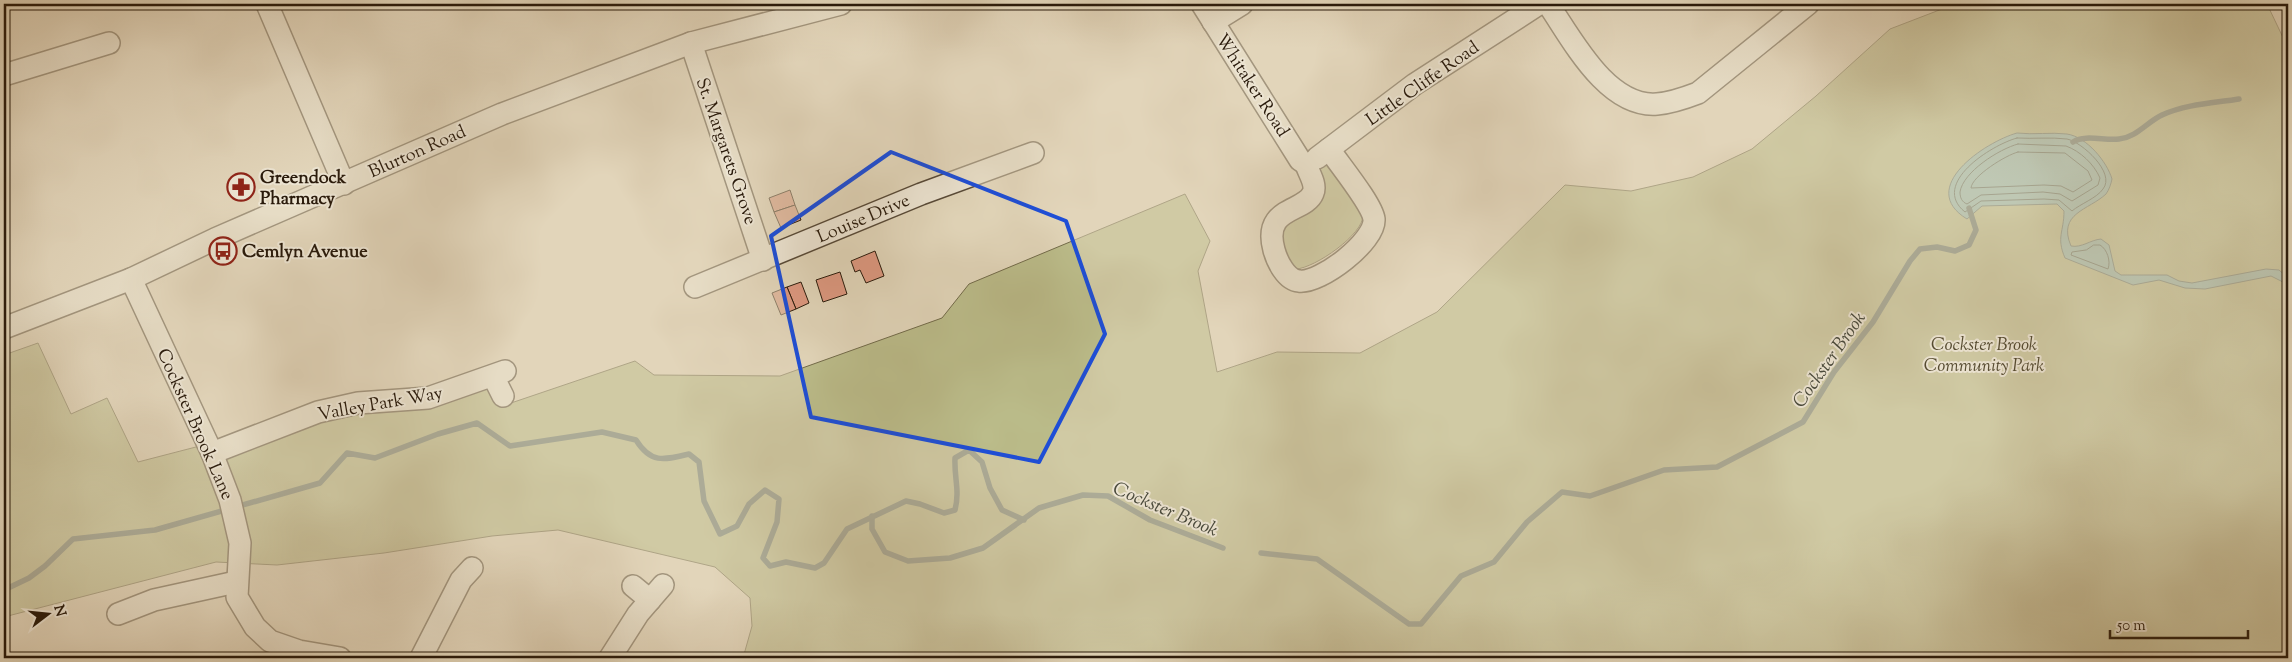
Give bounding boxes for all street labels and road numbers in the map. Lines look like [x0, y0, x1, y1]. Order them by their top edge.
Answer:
street label: Whitaker Road [1208, 29, 1295, 143]
street label: Little Cliffe Road [1361, 36, 1485, 133]
street label: St. Margarets Grove [688, 75, 762, 229]
street label: Blurton Road [365, 120, 471, 186]
street label: Louise Drive [813, 189, 914, 251]
street label: Cockster Brook Lane [149, 345, 239, 505]
street label: Valley Park Way [316, 381, 445, 429]

